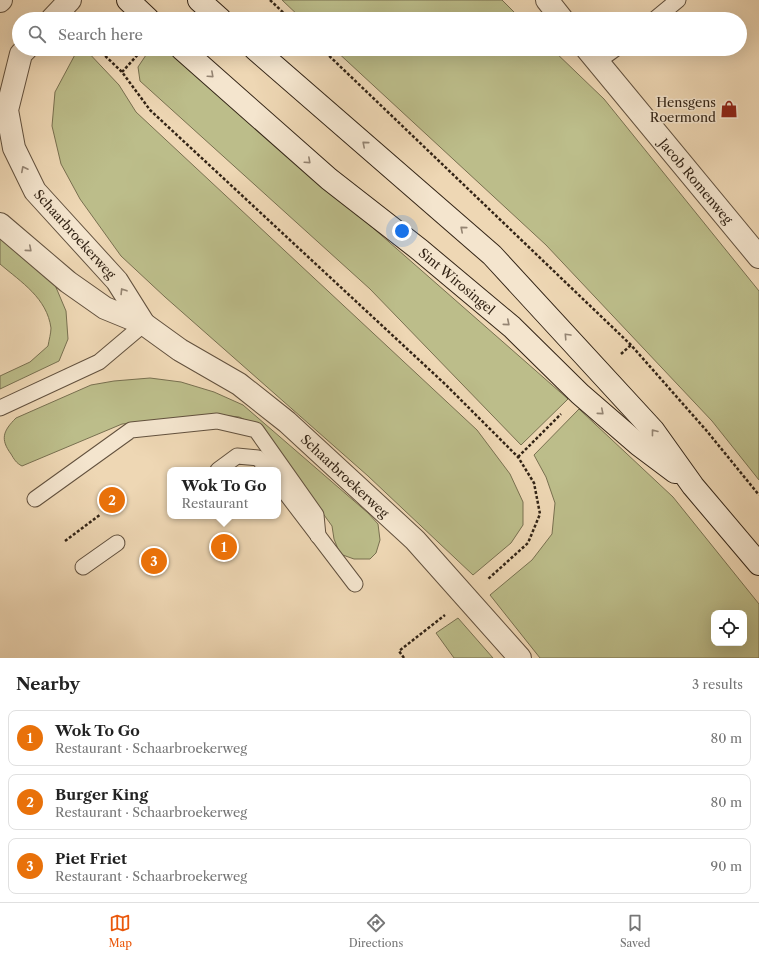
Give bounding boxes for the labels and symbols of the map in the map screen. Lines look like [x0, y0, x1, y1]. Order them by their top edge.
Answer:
one-way arrow [206, 70, 214, 77]
place label: Hensgens Roermond [650, 94, 716, 125]
shop icon: Hensgens Roermond [719, 99, 739, 119]
street label: Jacob Romenweg [654, 134, 736, 227]
one-way arrow [362, 142, 369, 149]
one-way arrow [304, 156, 311, 163]
one-way arrow [21, 166, 29, 173]
street label: Schaarbroekerweg [31, 186, 119, 282]
your location [392, 221, 412, 241]
one-way arrow [460, 227, 467, 234]
street label: Sint Wirosingel [416, 244, 498, 318]
one-way arrow [25, 245, 32, 252]
one-way arrow [121, 288, 128, 295]
one-way arrow [502, 318, 509, 325]
one-way arrow [564, 333, 571, 341]
one-way arrow [596, 408, 604, 415]
one-way arrow [652, 430, 659, 437]
street label: Schaarbroekerweg [298, 431, 392, 521]
pin: 2 [99, 485, 125, 515]
pin: 1 [211, 532, 237, 562]
pin: 3 [141, 546, 167, 576]

